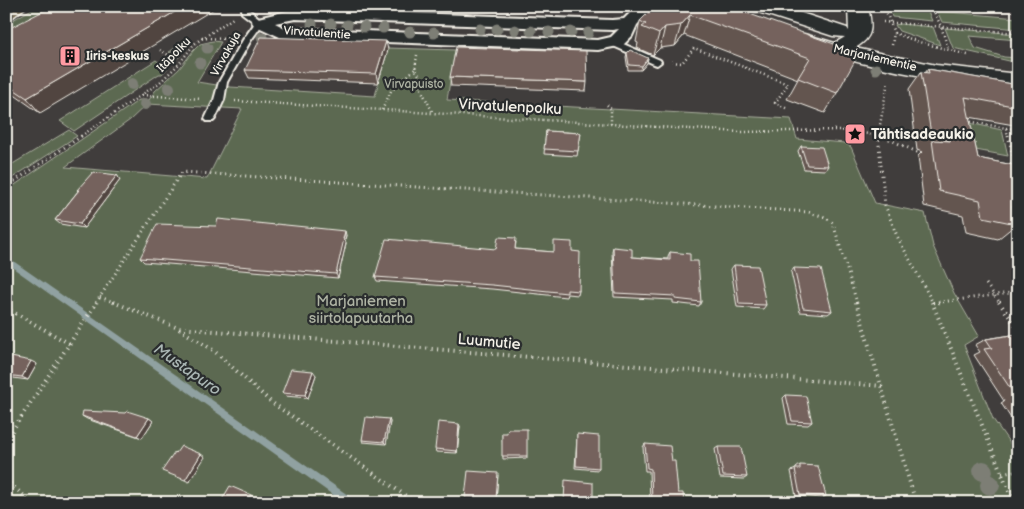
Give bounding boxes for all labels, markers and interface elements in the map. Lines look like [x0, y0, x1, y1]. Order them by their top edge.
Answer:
street label: Virvatulentie [283, 23, 351, 43]
street label: Virvakuja [208, 29, 245, 79]
street label: Itäpolku [154, 34, 194, 76]
street label: Marjaniementie [832, 41, 918, 75]
building icon: Iiris-keskus [58, 44, 82, 68]
place label: Iiris-keskus [86, 49, 149, 64]
park label: Virvapuisto [384, 77, 444, 92]
street label: Virvatulenpolku [458, 95, 562, 119]
place icon: Tähtisadeaukio [843, 122, 867, 146]
place label: Tähtisadeaukio [871, 125, 974, 144]
park label: Marjaniemen siirtolapuutarha [309, 292, 413, 328]
street label: Luumutie [457, 330, 521, 354]
water label: Mustapuro [150, 340, 224, 400]

